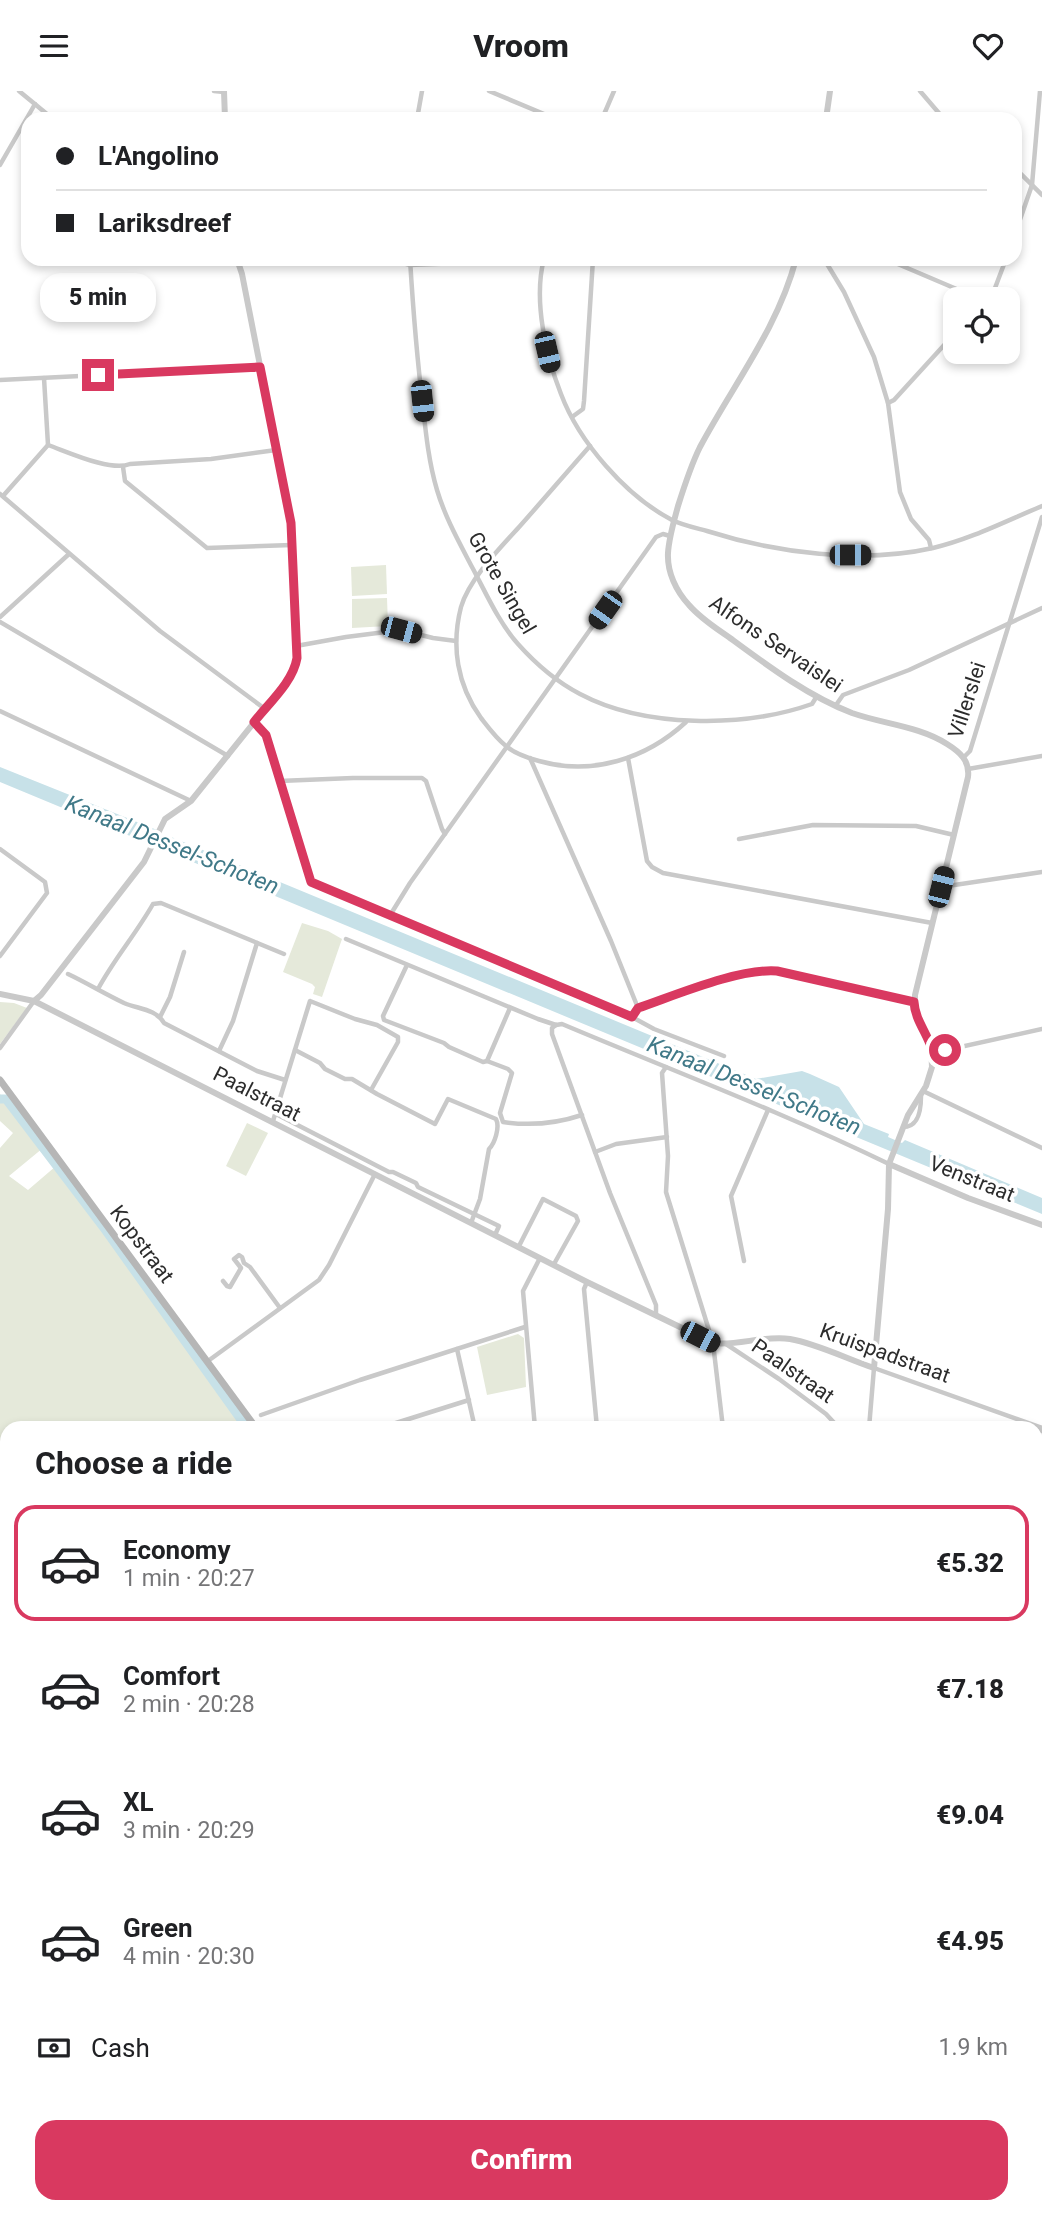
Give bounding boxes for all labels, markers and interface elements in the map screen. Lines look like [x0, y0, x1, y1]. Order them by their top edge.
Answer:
icon: menu [35, 27, 73, 65]
text: Vroom [473, 27, 569, 65]
icon: heart [969, 27, 1007, 65]
text: L'Angolino [98, 141, 219, 171]
text: Lariksdreef [98, 208, 231, 238]
callout: 5 min [40, 273, 156, 323]
text: 5 min [69, 284, 127, 311]
map controls [943, 287, 1020, 364]
button: locate [943, 287, 1020, 364]
car [533, 329, 562, 375]
route end [82, 359, 114, 391]
car [410, 379, 435, 423]
street label: Grote Singel [463, 528, 541, 638]
car [830, 545, 872, 566]
car [585, 587, 626, 633]
street label: Alfons Servaislei [705, 591, 847, 697]
car [378, 614, 425, 646]
street label: Villerslei [943, 659, 991, 741]
water label: Kanaal Dessel-Schoten [61, 790, 283, 900]
car [926, 864, 957, 910]
water label: Kanaal Dessel-Schoten [643, 1031, 865, 1141]
route start [929, 1034, 961, 1066]
street label: Paalstraat [209, 1062, 305, 1126]
street label: Venstraat [926, 1151, 1018, 1207]
street label: Kopstraat [105, 1201, 179, 1288]
car [677, 1318, 724, 1356]
street label: Kruispadstraat [817, 1318, 954, 1388]
street label: Paalstraat [747, 1334, 839, 1408]
text: Choose a ride [35, 1444, 232, 1482]
icon: car [39, 1532, 102, 1595]
text: Economy [123, 1535, 230, 1565]
text: €5.32 [936, 1548, 1004, 1578]
text: 1 min · 20:27 [123, 1565, 255, 1592]
icon: car [39, 1658, 102, 1721]
text: Comfort [123, 1661, 220, 1691]
text: €7.18 [936, 1674, 1004, 1704]
text: 2 min · 20:28 [123, 1691, 255, 1718]
icon: car [39, 1784, 102, 1847]
text: XL [123, 1787, 154, 1817]
text: €9.04 [936, 1800, 1004, 1830]
text: 3 min · 20:29 [123, 1817, 255, 1844]
icon: car [39, 1910, 102, 1973]
text: Green [123, 1913, 193, 1943]
text: €4.95 [936, 1926, 1004, 1956]
text: 4 min · 20:30 [123, 1943, 255, 1970]
icon: cash [35, 2029, 73, 2067]
text: Cash [91, 2033, 150, 2063]
text: 1.9 km [939, 2034, 1008, 2061]
button: Confirm [35, 2120, 1008, 2200]

